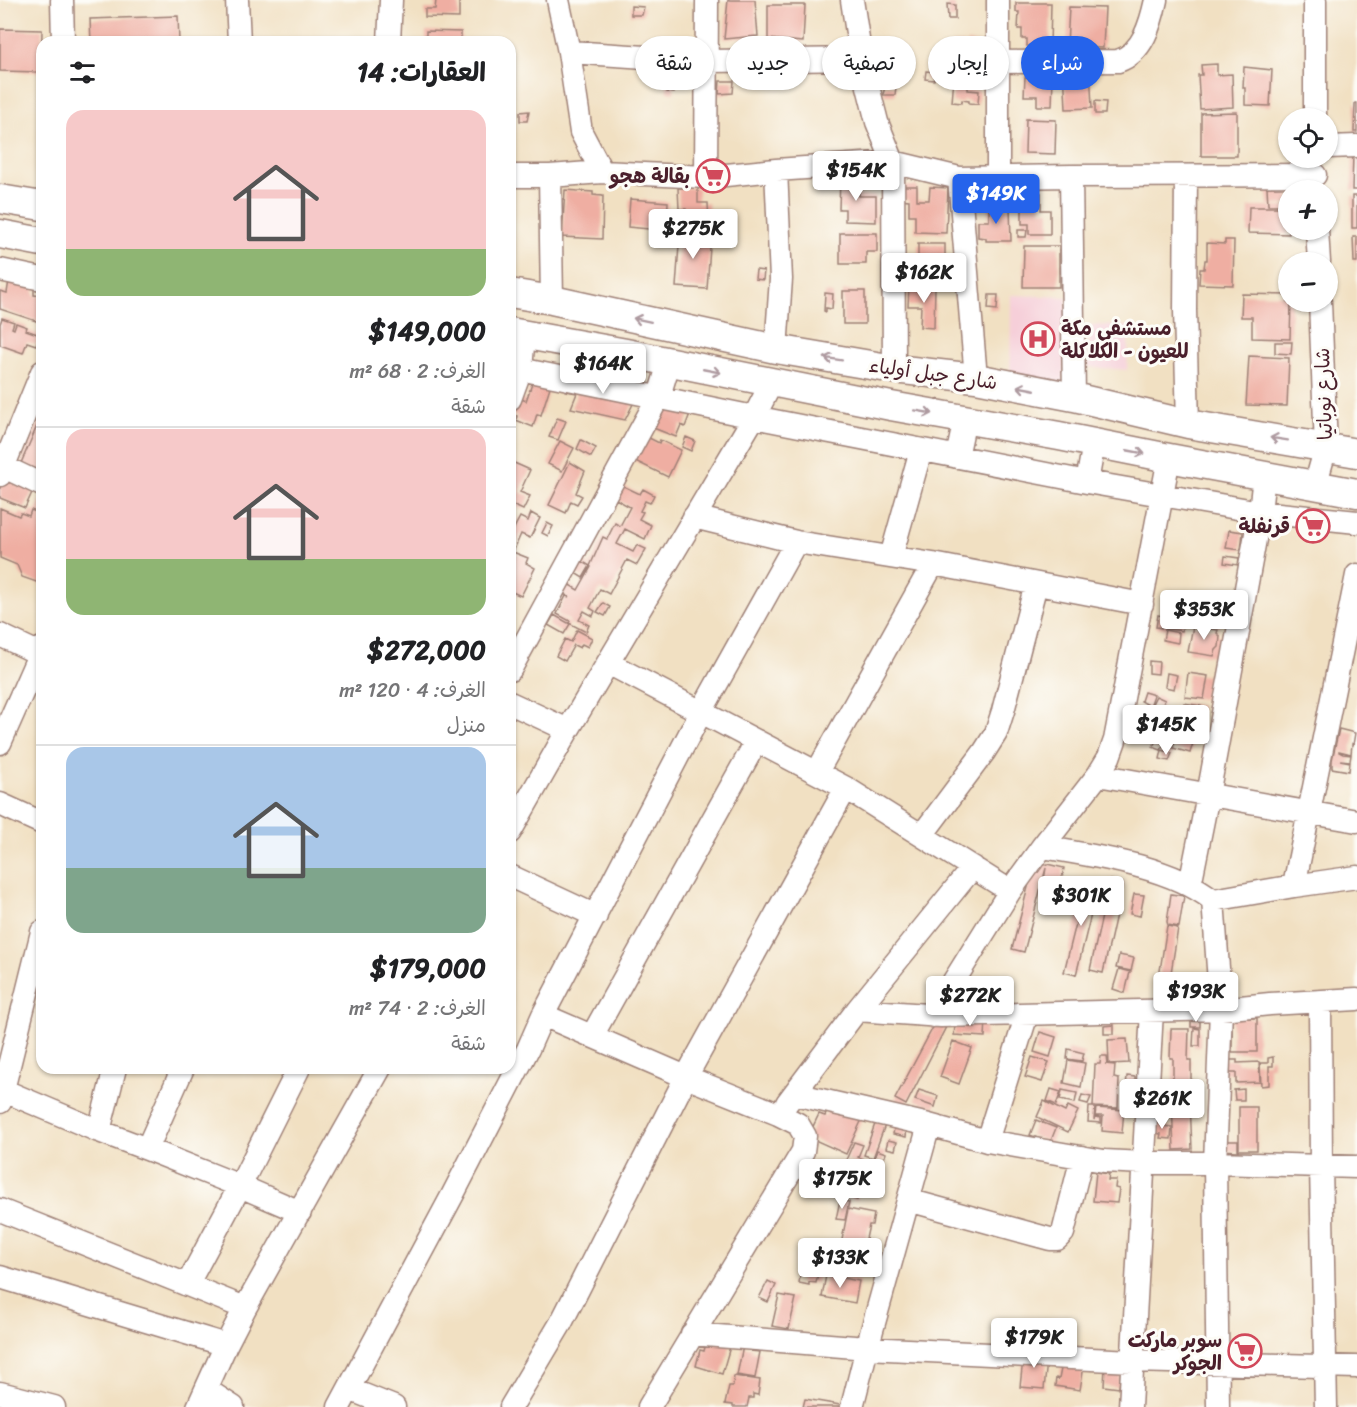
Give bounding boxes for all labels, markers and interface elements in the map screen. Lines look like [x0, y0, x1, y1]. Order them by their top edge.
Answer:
chip: شقة [635, 36, 714, 90]
chip: جديد [726, 36, 810, 90]
chip: تصفية [822, 36, 916, 90]
chip: إيجار [928, 36, 1009, 90]
chip: شراء [1021, 36, 1104, 90]
text: العقارات: 14 [357, 49, 486, 95]
icon: filters [66, 56, 99, 89]
map controls [1278, 108, 1338, 312]
button: locate [1278, 108, 1338, 168]
icon: home [222, 149, 330, 257]
pin: $154K [814, 151, 898, 202]
text: $154K [827, 153, 885, 188]
supermarket icon: بقالة هجو [695, 158, 731, 194]
place label: بقالة هجو [608, 159, 690, 194]
pin: $149K [954, 174, 1038, 225]
text: $149K [967, 176, 1025, 211]
button: + [1278, 180, 1338, 240]
pin: $275K [651, 209, 735, 260]
text: $275K [663, 211, 723, 246]
button: − [1278, 252, 1338, 312]
pin: $162K [882, 253, 966, 304]
text: $162K [895, 255, 953, 290]
text: $149,000 [369, 308, 486, 354]
place label: مستشفى مكة للعيون - الكلاكلة [1061, 311, 1189, 369]
one-way arrow [633, 313, 652, 325]
hospital icon: مستشفى مكة للعيون - الكلاكلة [1020, 321, 1056, 357]
pin: $164K [561, 344, 645, 395]
text: $164K [574, 346, 632, 381]
street label: شارع نوباتيا [1305, 347, 1343, 441]
street label: شارع جبل أولياء [866, 348, 1000, 400]
one-way arrow [824, 353, 844, 364]
text: الغرف: 2 · 68 m² [349, 354, 486, 389]
one-way arrow [701, 366, 721, 377]
one-way arrow [1017, 382, 1036, 393]
text: شقة [451, 389, 486, 424]
one-way arrow [913, 407, 933, 418]
one-way arrow [1269, 433, 1289, 444]
one-way arrow [1126, 447, 1145, 458]
icon: home [222, 468, 330, 576]
supermarket icon: قرنفلة [1295, 508, 1331, 544]
place label: قرنفلة [1239, 509, 1290, 544]
pin: $353K [1162, 590, 1246, 641]
text: $353K [1174, 592, 1234, 627]
text: $272,000 [367, 627, 486, 673]
text: الغرف: 4 · 120 m² [339, 673, 486, 708]
pin: $145K [1124, 705, 1208, 756]
text: $145K [1137, 707, 1195, 742]
text: منزل [447, 708, 486, 743]
icon: home [222, 786, 330, 894]
pin: $301K [1039, 876, 1123, 927]
text: $301K [1052, 878, 1110, 913]
text: $179,000 [370, 945, 486, 991]
pin: $193K [1154, 972, 1238, 1023]
text: $193K [1167, 974, 1225, 1009]
pin: $272K [928, 976, 1012, 1027]
text: $272K [940, 978, 1000, 1013]
text: الغرف: 2 · 74 m² [349, 991, 486, 1026]
text: شقة [451, 1026, 486, 1061]
pin: $261K [1120, 1079, 1204, 1130]
text: $261K [1133, 1081, 1191, 1116]
pin: $175K [800, 1159, 884, 1210]
text: $175K [813, 1161, 871, 1196]
pin: $133K [798, 1238, 882, 1289]
text: $133K [812, 1240, 868, 1275]
pin: $179K [992, 1318, 1076, 1369]
text: $179K [1005, 1320, 1063, 1355]
place label: سوبر ماركت الجوكر [1128, 1323, 1222, 1381]
supermarket icon: سوبر ماركت الجوكر [1227, 1333, 1263, 1369]

